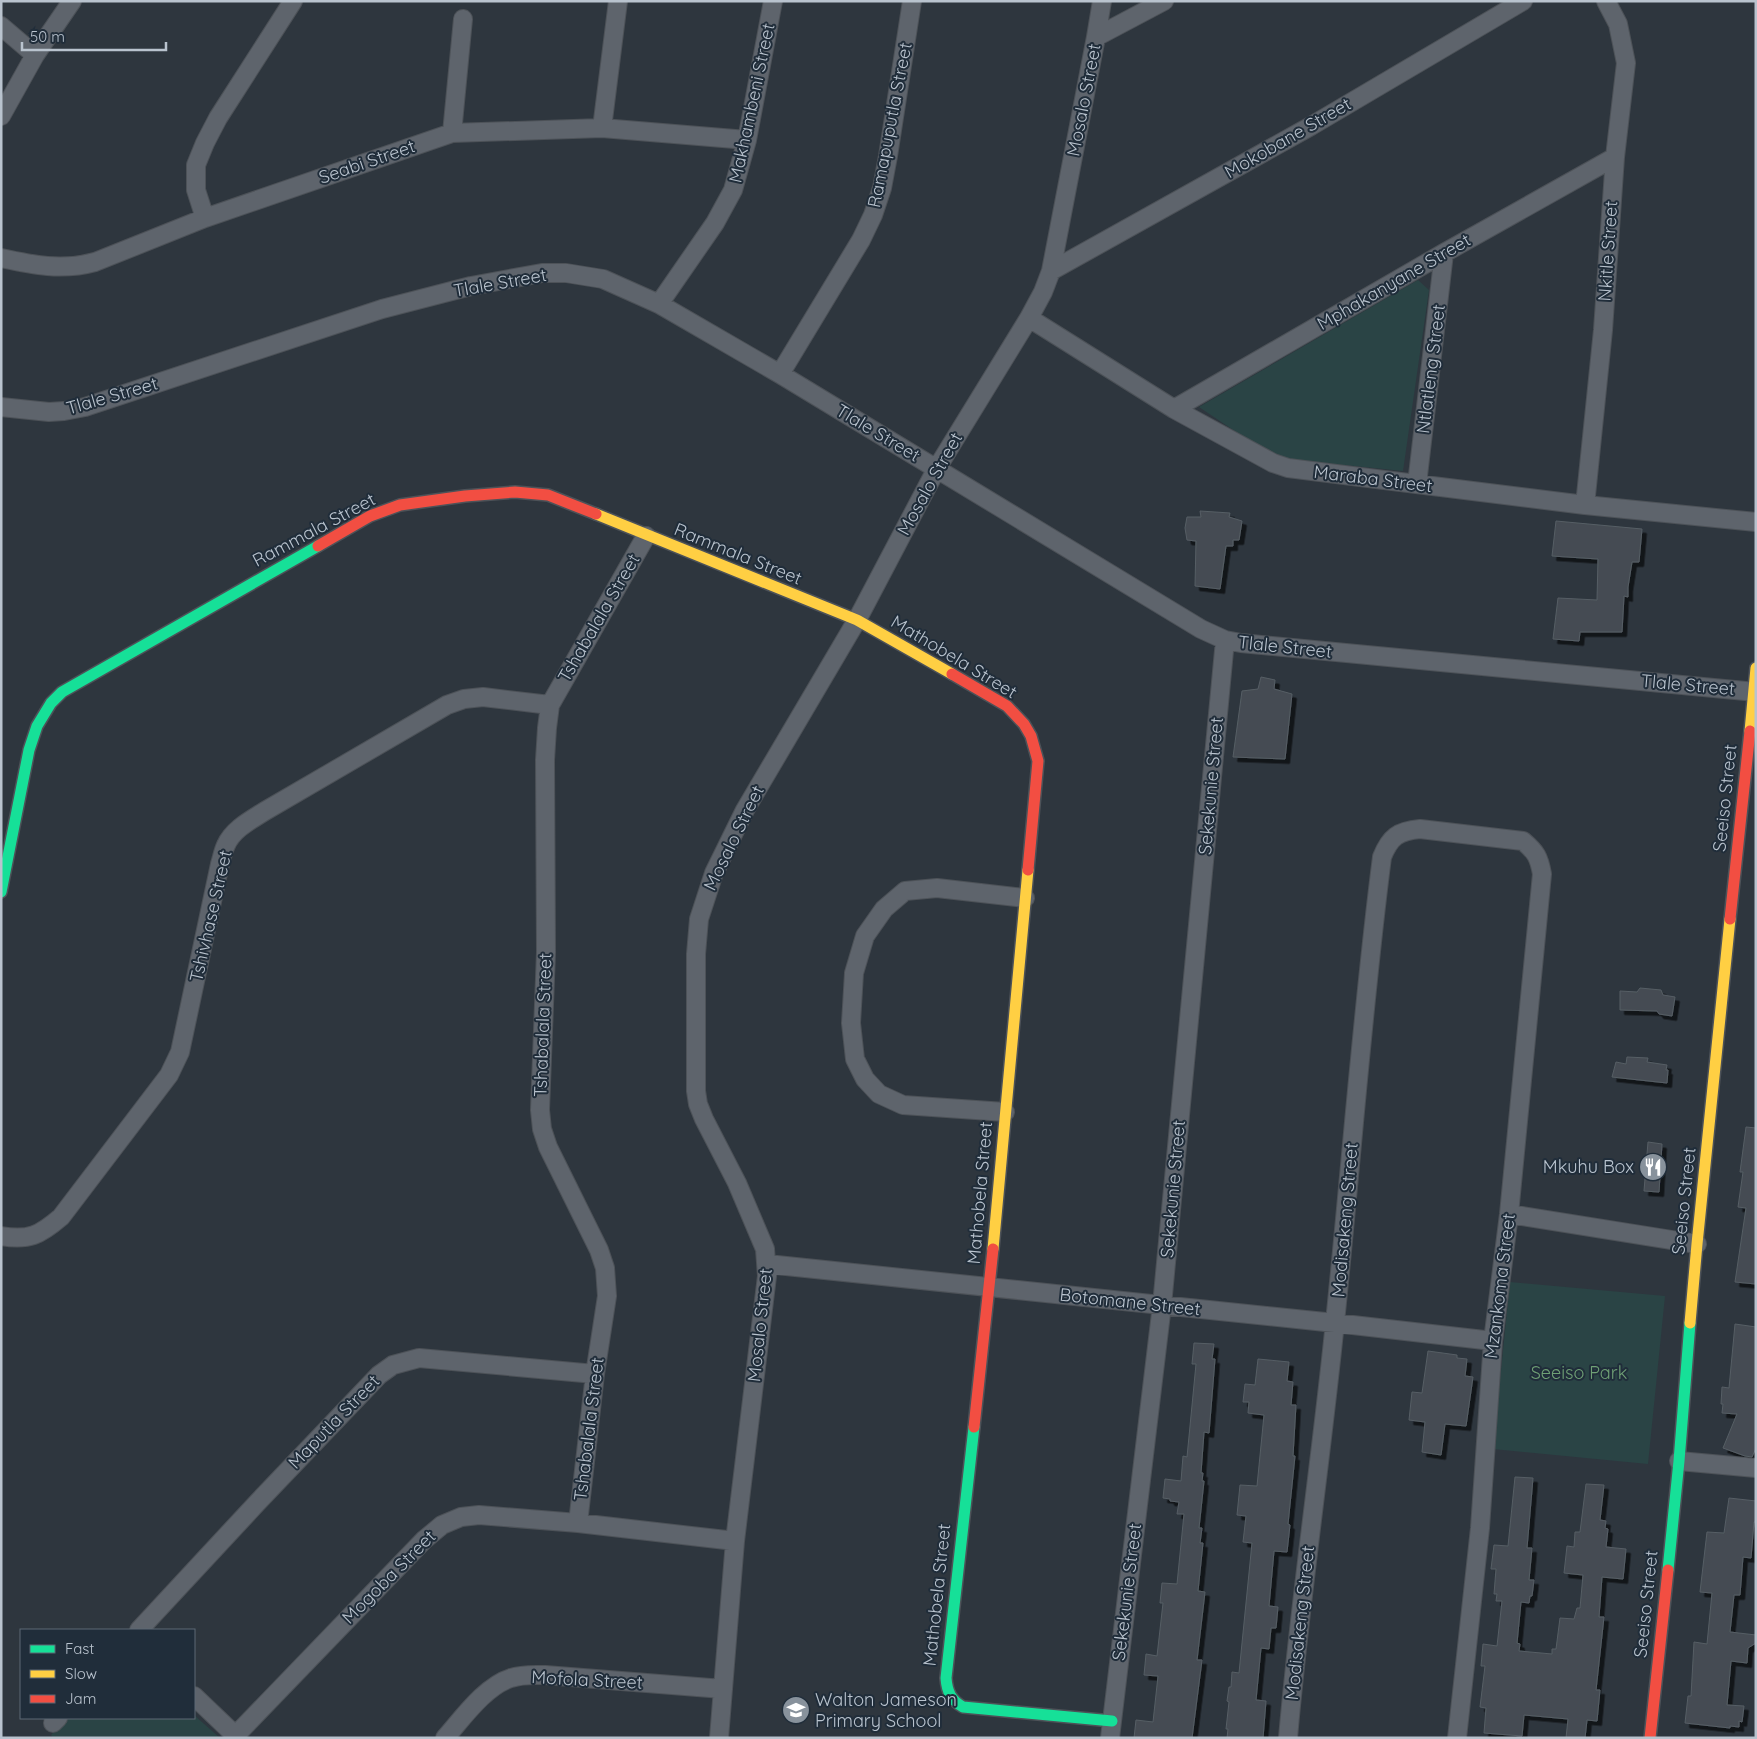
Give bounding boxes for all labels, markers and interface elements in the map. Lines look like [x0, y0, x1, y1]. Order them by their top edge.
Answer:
scale bar [22, 20, 166, 52]
street label: Makhambeni Street [723, 21, 780, 185]
text: 50 m [30, 27, 65, 46]
street label: Ramapuputla Street [862, 40, 917, 210]
street label: Mosalo Street [1061, 42, 1106, 158]
street label: Mokobane Street [1220, 92, 1355, 183]
street label: Seabi Street [316, 134, 418, 189]
street label: Nkitle Street [1593, 200, 1622, 302]
street label: Mphakanyane Street [1313, 228, 1475, 335]
street label: Tlale Street [452, 263, 548, 302]
street label: Ntlatleng Street [1411, 303, 1450, 435]
street label: Tlale Street [63, 371, 160, 420]
street label: Tlale Street [832, 398, 925, 467]
street label: Mosalo Street [892, 428, 967, 539]
street label: Maraba Street [1312, 460, 1434, 497]
street label: Rammala Street [248, 487, 379, 572]
street label: Rammala Street [671, 517, 806, 590]
street label: Tshabalala Street [553, 549, 645, 686]
street label: Mathobela Street [887, 610, 1022, 703]
street label: Tlale Street [1237, 630, 1333, 663]
street label: Tlale Street [1640, 669, 1736, 700]
street label: Sekekunie Street [1193, 716, 1228, 856]
street label: Seeiso Street [1707, 743, 1742, 853]
street label: Mosalo Street [698, 781, 769, 894]
street label: Tshivhase Street [184, 848, 237, 984]
street label: Tshabalala Street [528, 952, 557, 1098]
street label: Sekekunie Street [1155, 1119, 1190, 1259]
street label: Mathobela Street [962, 1121, 997, 1265]
street label: Modisakeng Street [1326, 1142, 1363, 1298]
street label: Seeiso Street [1666, 1146, 1701, 1256]
restaurant icon: Mkuhu Box [1638, 1152, 1668, 1182]
place label: Mkuhu Box [1543, 1155, 1634, 1178]
street label: Mzankoma Street [1479, 1212, 1520, 1360]
street label: Mosalo Street [742, 1267, 777, 1383]
street label: Botomane Street [1059, 1283, 1202, 1320]
street label: Tshabalala Street [568, 1356, 609, 1502]
park label: Seeiso Park [1531, 1361, 1627, 1384]
street label: Maputla Street [283, 1370, 384, 1474]
street label: Sekekunie Street [1107, 1522, 1146, 1662]
street label: Mathobela Street [918, 1523, 955, 1667]
street label: Mogoba Street [337, 1525, 440, 1628]
street label: Modisakeng Street [1280, 1545, 1319, 1701]
street label: Seeiso Street [1628, 1549, 1663, 1659]
legend [20, 1629, 195, 1719]
text: Fast [65, 1639, 94, 1658]
text: Slow [65, 1664, 97, 1683]
street label: Mofola Street [531, 1665, 643, 1694]
place label: Walton Jameson Primary School [815, 1688, 957, 1732]
text: Jam [65, 1689, 96, 1708]
school or university icon: Walton Jameson Primary School [781, 1695, 811, 1725]

